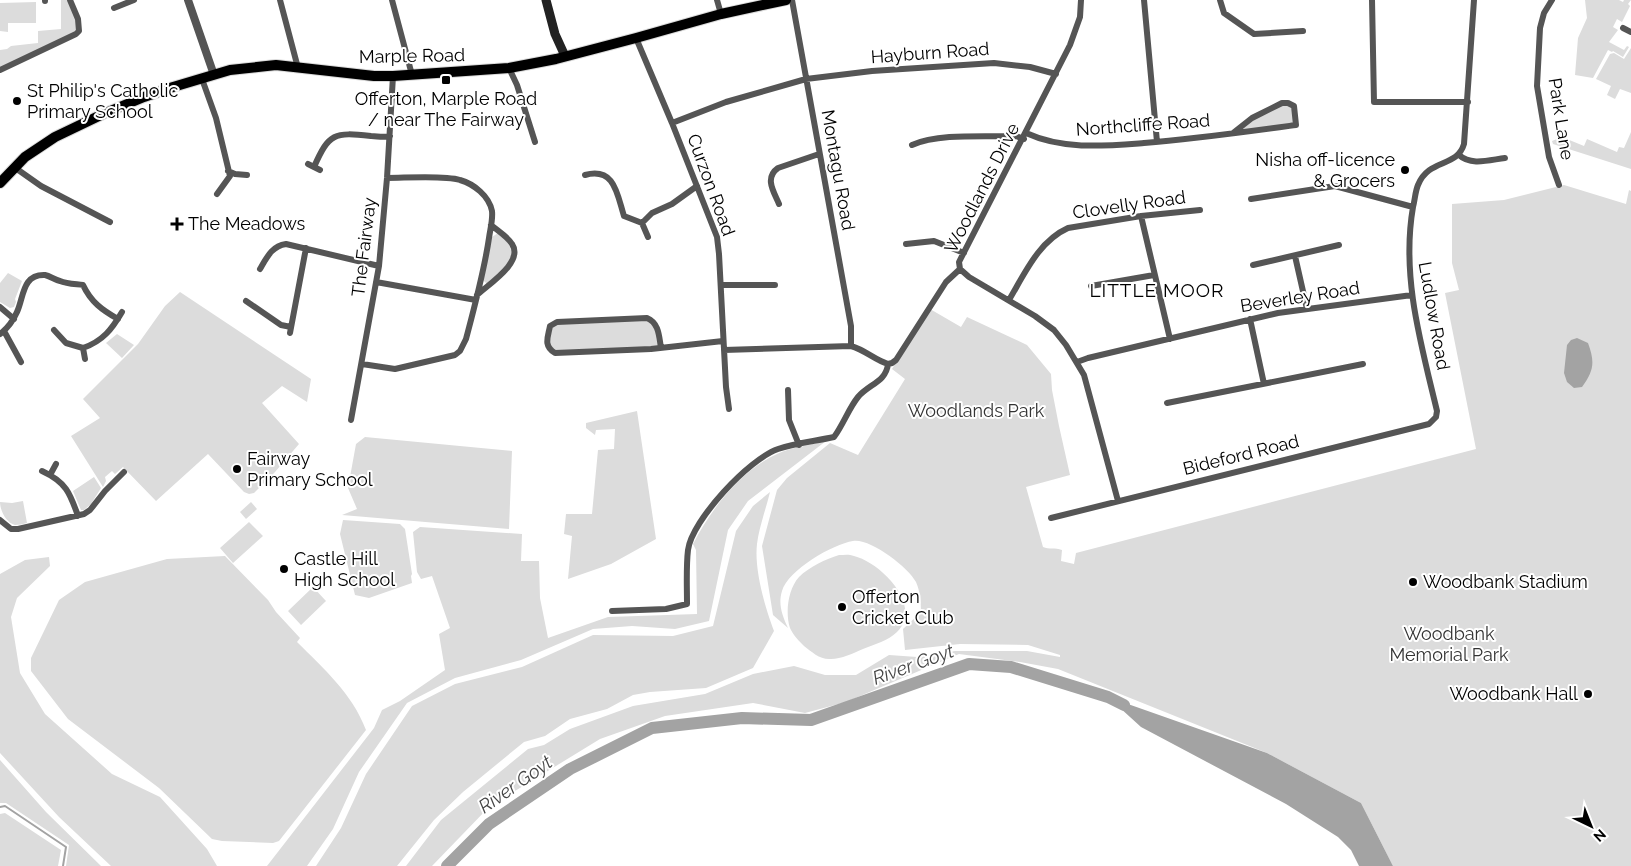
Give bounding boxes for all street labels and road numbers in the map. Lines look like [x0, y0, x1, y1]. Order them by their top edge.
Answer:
street label: Hayburn Road [870, 38, 990, 67]
street label: Marple Road [359, 44, 465, 67]
street label: Park Lane [1545, 76, 1578, 162]
street label: Montagu Road [818, 108, 859, 232]
street label: Northcliffe Road [1075, 109, 1211, 140]
street label: Woodlands Drive [940, 119, 1024, 256]
street label: Curzon Road [683, 131, 740, 239]
street label: Clovelly Road [1071, 186, 1187, 223]
street label: The Fairway [347, 196, 380, 298]
street label: Ludlow Road [1415, 260, 1454, 372]
street label: Beverley Road [1239, 277, 1361, 316]
street label: Bideford Road [1181, 430, 1301, 479]

